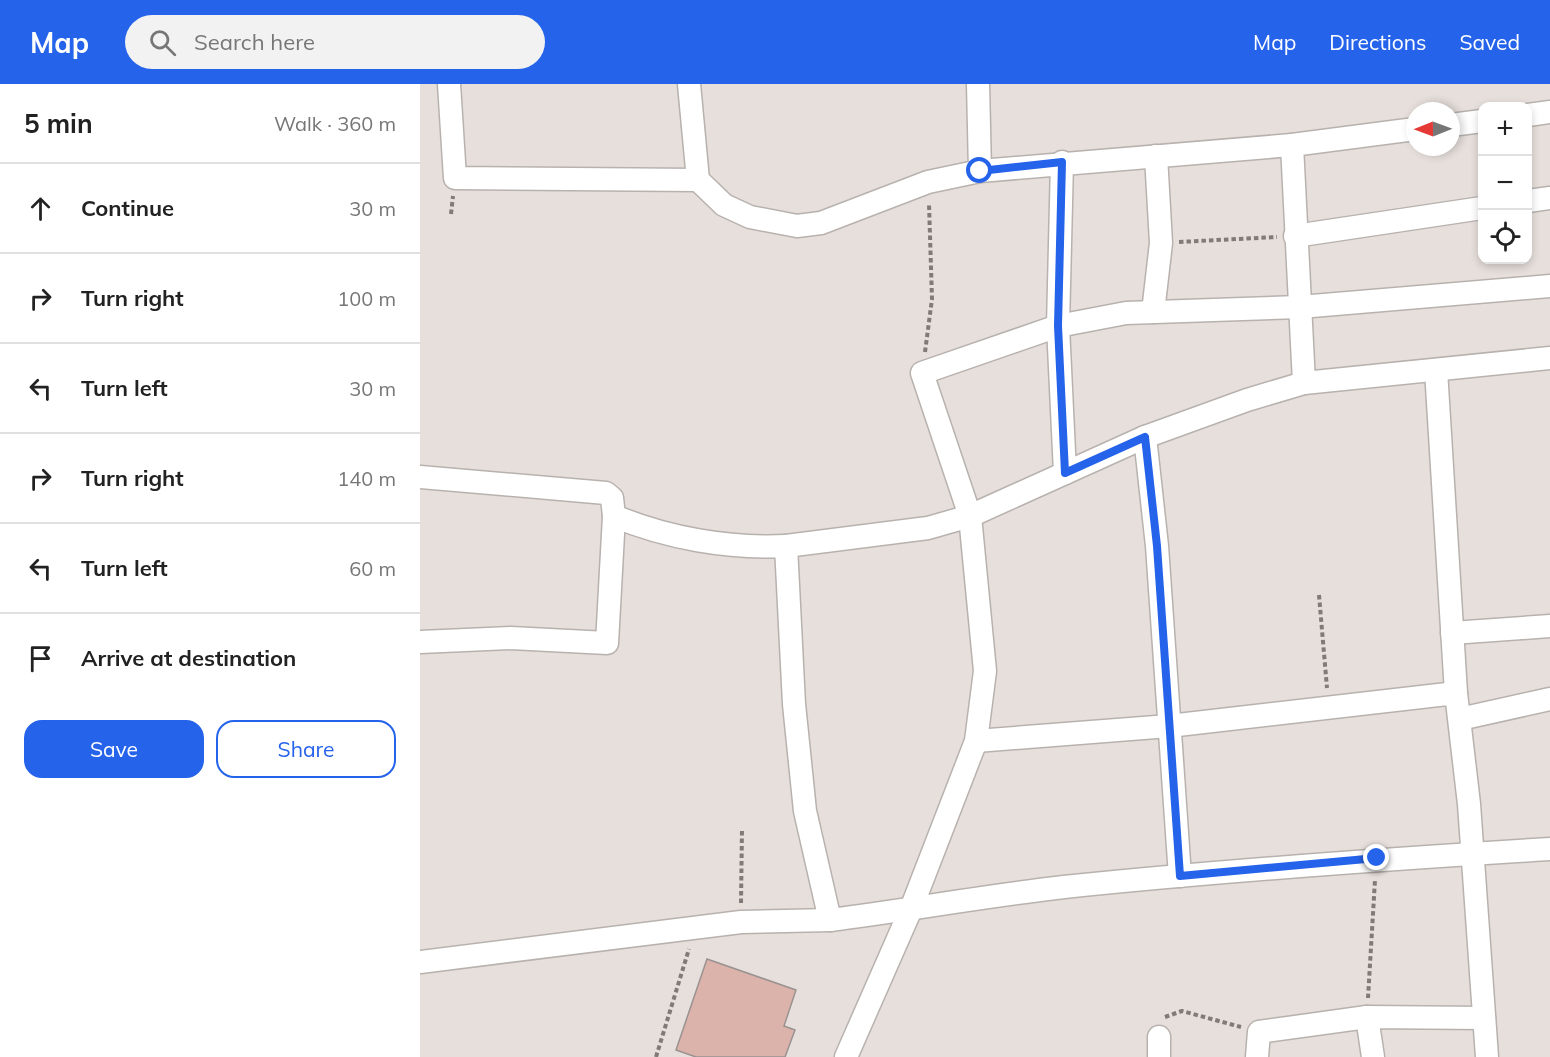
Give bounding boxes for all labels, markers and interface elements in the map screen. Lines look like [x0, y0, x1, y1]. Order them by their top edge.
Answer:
search box [125, 15, 545, 69]
text: Map [30, 25, 89, 60]
icon: search [146, 26, 179, 59]
text: Search here [194, 28, 315, 56]
text: Map [1253, 29, 1296, 55]
text: Directions [1329, 29, 1426, 55]
text: Saved [1459, 29, 1520, 55]
north arrow [1406, 102, 1460, 156]
map controls [1478, 102, 1532, 264]
button: + [1478, 102, 1532, 156]
text: 5 min [24, 107, 93, 140]
text: Walk · 360 m [274, 111, 396, 136]
button: − [1478, 156, 1532, 210]
route start [966, 157, 992, 183]
icon: ahead [24, 192, 57, 225]
text: Continue [81, 194, 174, 222]
text: 30 m [349, 196, 396, 221]
button: locate [1478, 210, 1532, 264]
icon: right [24, 282, 57, 315]
text: Turn right [81, 284, 184, 312]
text: 100 m [337, 286, 396, 311]
icon: left [24, 372, 57, 405]
text: Turn left [81, 374, 168, 402]
text: 30 m [349, 376, 396, 401]
icon: right [24, 462, 57, 495]
text: Turn right [81, 464, 184, 492]
text: 140 m [337, 466, 396, 491]
icon: left [24, 552, 57, 585]
text: Turn left [81, 554, 168, 582]
text: 60 m [349, 556, 396, 581]
icon: arrive [24, 642, 57, 675]
text: Arrive at destination [81, 644, 296, 672]
button: Save [24, 720, 204, 778]
button: Share [216, 720, 396, 778]
route end [1363, 844, 1389, 870]

